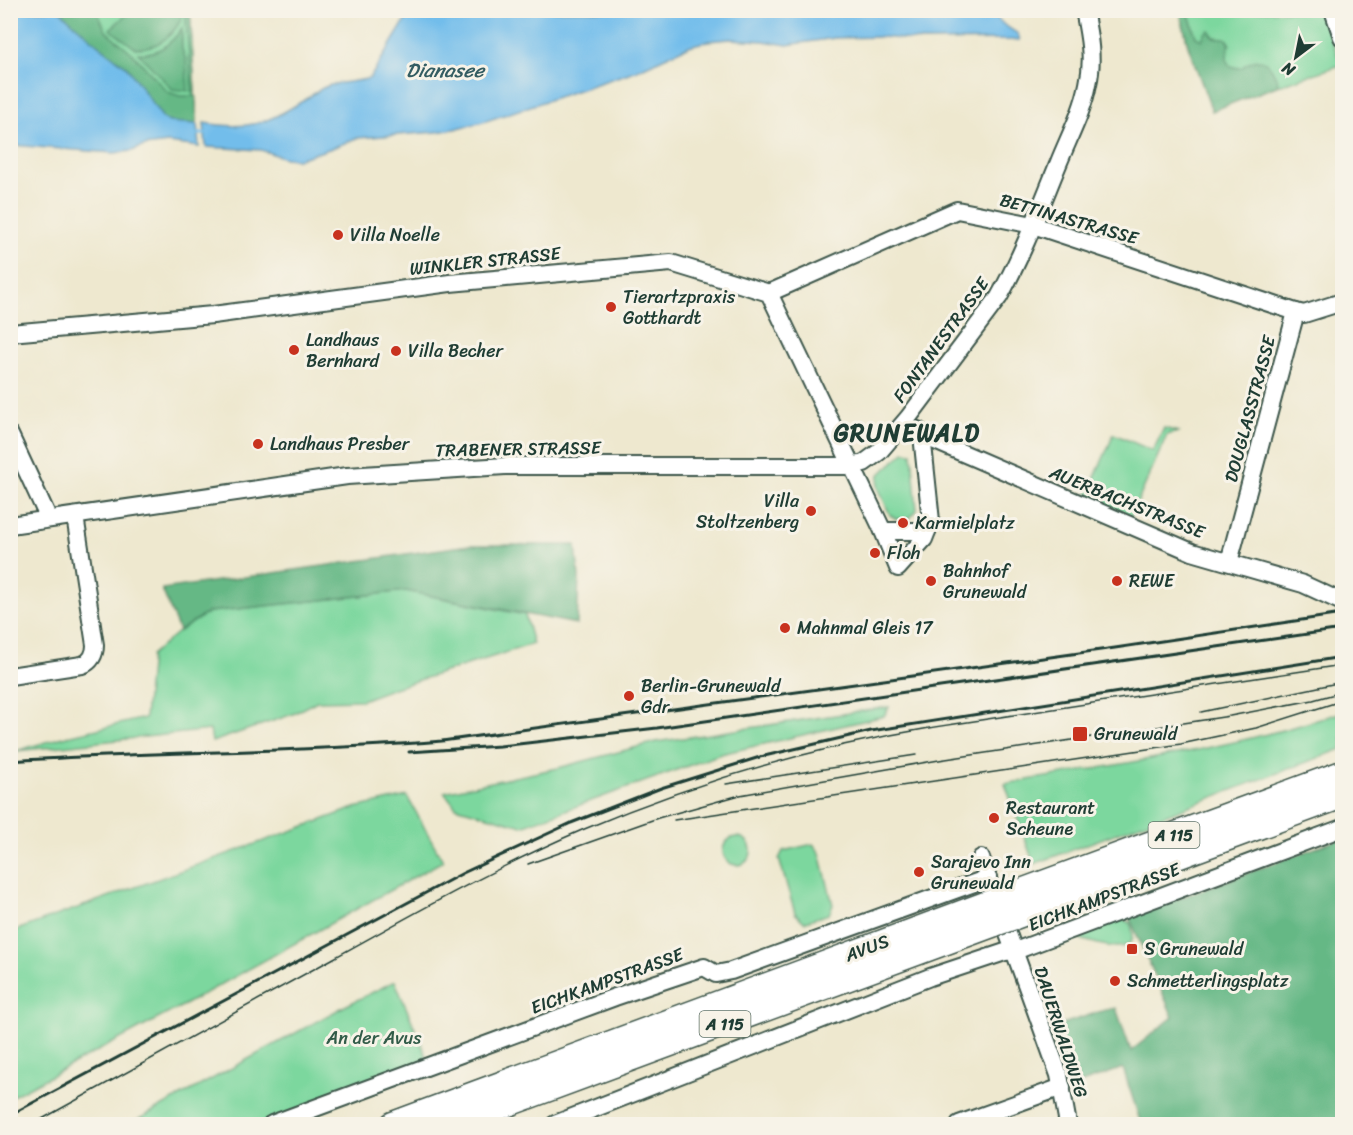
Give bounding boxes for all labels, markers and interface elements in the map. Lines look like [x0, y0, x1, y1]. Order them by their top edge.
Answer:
north arrow [1266, 27, 1326, 87]
water label: Dianasee [406, 53, 486, 88]
text: N [1275, 54, 1302, 85]
street label: BETTINASTRASSE [996, 184, 1143, 254]
place label: Villa Noelle [350, 219, 440, 251]
marker: Villa Noelle [331, 228, 345, 242]
street label: WINKLER STRASSE [408, 237, 563, 285]
street label: FONTANESTRASSE [884, 270, 998, 410]
place label: Tierartzpraxis Gotthardt [623, 281, 736, 334]
marker: Tierartzpraxis Gotthardt [604, 300, 618, 314]
place label: Landhaus Bernhard [306, 324, 381, 377]
street label: DOUGLASSTRASSE [1215, 331, 1285, 486]
place label: Villa Becher [408, 335, 505, 367]
marker: Landhaus Bernhard [287, 343, 301, 357]
marker: Villa Becher [389, 344, 403, 358]
district label: GRUNEWALD [834, 412, 980, 454]
place label: Landhaus Presber [270, 428, 411, 460]
street label: TRABENER STRASSE [435, 432, 602, 466]
marker: Landhaus Presber [251, 437, 265, 451]
street label: AUERBACHSTRASSE [1044, 456, 1210, 548]
place label: Villa Stoltzenberg [696, 485, 800, 538]
marker: Villa Stoltzenberg [804, 504, 818, 518]
place label: Karmielplatz [915, 507, 1015, 539]
marker: Karmielplatz [896, 516, 910, 530]
place label: Floh [887, 537, 921, 569]
marker: Floh [868, 546, 882, 560]
place label: Bahnhof Grunewald [943, 555, 1028, 608]
place label: REWE [1129, 565, 1175, 597]
marker: Bahnhof Grunewald [924, 574, 938, 588]
marker: REWE [1110, 574, 1124, 588]
place label: Mahnmal Gleis 17 [797, 612, 934, 644]
marker: Mahnmal Gleis 17 [778, 621, 792, 635]
place label: Berlin-Grunewald Gdr [641, 670, 782, 723]
marker: Berlin-Grunewald Gdr [622, 689, 636, 703]
place label: Grunewald [1094, 718, 1179, 750]
marker: Grunewald [1071, 725, 1089, 743]
place label: Restaurant Scheune [1006, 792, 1095, 845]
marker: Restaurant Scheune [987, 811, 1001, 825]
road number: A 115 [1148, 822, 1200, 848]
place label: Sarajevo Inn Grunewald [931, 846, 1031, 899]
street label: EICHKAMPSTRASSE [1023, 853, 1186, 941]
marker: Sarajevo Inn Grunewald [912, 865, 926, 879]
street label: AVUS [839, 925, 894, 971]
place label: S Grunewald [1144, 933, 1245, 965]
street label: EICHKAMPSTRASSE [526, 938, 689, 1023]
marker: S Grunewald [1125, 942, 1139, 956]
street label: DAUERWALDWEG [1025, 962, 1097, 1102]
place label: Schmetterlingsplatz [1127, 965, 1289, 997]
marker: Schmetterlingsplatz [1108, 974, 1122, 988]
road number: A 115 [700, 1011, 750, 1037]
park label: An der Avus [325, 1022, 422, 1054]

